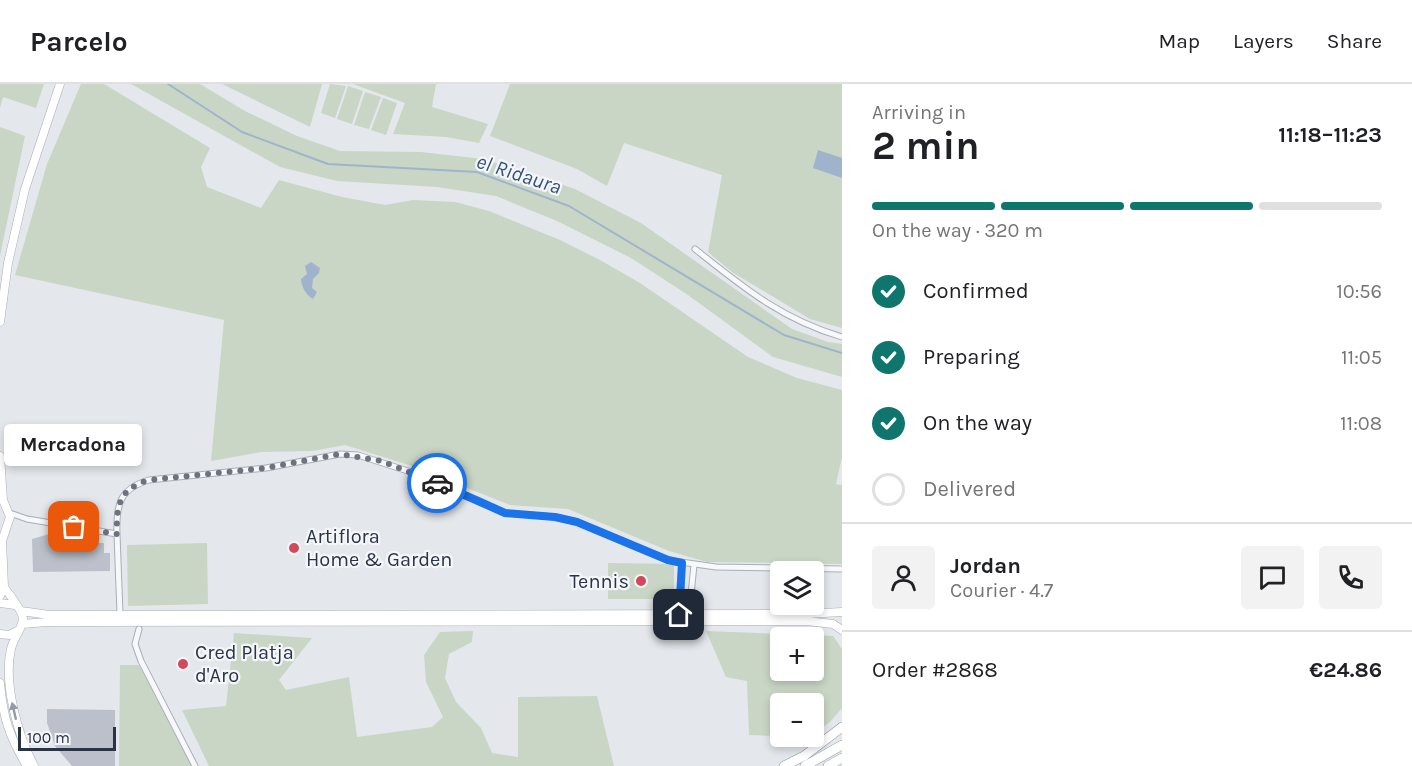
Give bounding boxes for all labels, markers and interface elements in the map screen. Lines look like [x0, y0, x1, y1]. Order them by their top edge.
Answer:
text: Parcelo [30, 25, 128, 58]
text: Map [1158, 29, 1200, 53]
text: Layers [1233, 29, 1294, 53]
text: Share [1327, 29, 1382, 53]
text: Arriving in [872, 101, 966, 124]
text: 11:18–11:23 [1278, 122, 1382, 148]
text: 2 min [872, 123, 980, 169]
water label: el Ridaura [474, 149, 564, 199]
text: On the way · 320 m [872, 219, 1043, 242]
icon: check [872, 275, 905, 308]
text: Confirmed [923, 278, 1029, 304]
text: 10:56 [1336, 280, 1382, 303]
icon: check [872, 341, 905, 374]
text: Preparing [923, 344, 1020, 370]
text: 11:05 [1341, 346, 1382, 369]
icon: check [872, 407, 905, 440]
text: On the way [923, 410, 1032, 436]
text: 11:08 [1340, 412, 1382, 435]
callout: Mercadona [5, 425, 143, 467]
text: Mercadona [20, 433, 126, 456]
courier [407, 453, 467, 513]
icon: car [421, 467, 454, 500]
text: Delivered [923, 476, 1016, 502]
pin [48, 501, 99, 552]
icon: bag [57, 510, 90, 543]
place label: Artiflora Home & Garden [306, 525, 452, 571]
marker: Artiflora Home & Garden [287, 541, 301, 555]
button: person [872, 546, 935, 609]
button: chat [1241, 546, 1304, 609]
button: phone [1319, 546, 1382, 609]
text: Jordan [950, 553, 1021, 579]
map controls [770, 561, 824, 747]
button: layers [770, 561, 824, 615]
place label: Tennis [570, 570, 629, 593]
marker: Tennis [634, 574, 648, 588]
text: Courier · 4.7 [950, 579, 1053, 602]
pin [653, 589, 704, 640]
icon: home [662, 598, 695, 631]
button: + [770, 627, 824, 681]
place label: Cred Platja d'Aro [195, 641, 294, 687]
marker: Cred Platja d'Aro [176, 657, 190, 671]
text: Order #2868 [872, 657, 998, 683]
text: €24.86 [1309, 657, 1382, 683]
button: − [770, 693, 824, 747]
one-way arrow [9, 702, 19, 720]
scale bar [18, 724, 116, 752]
text: 100 m [27, 728, 70, 747]

